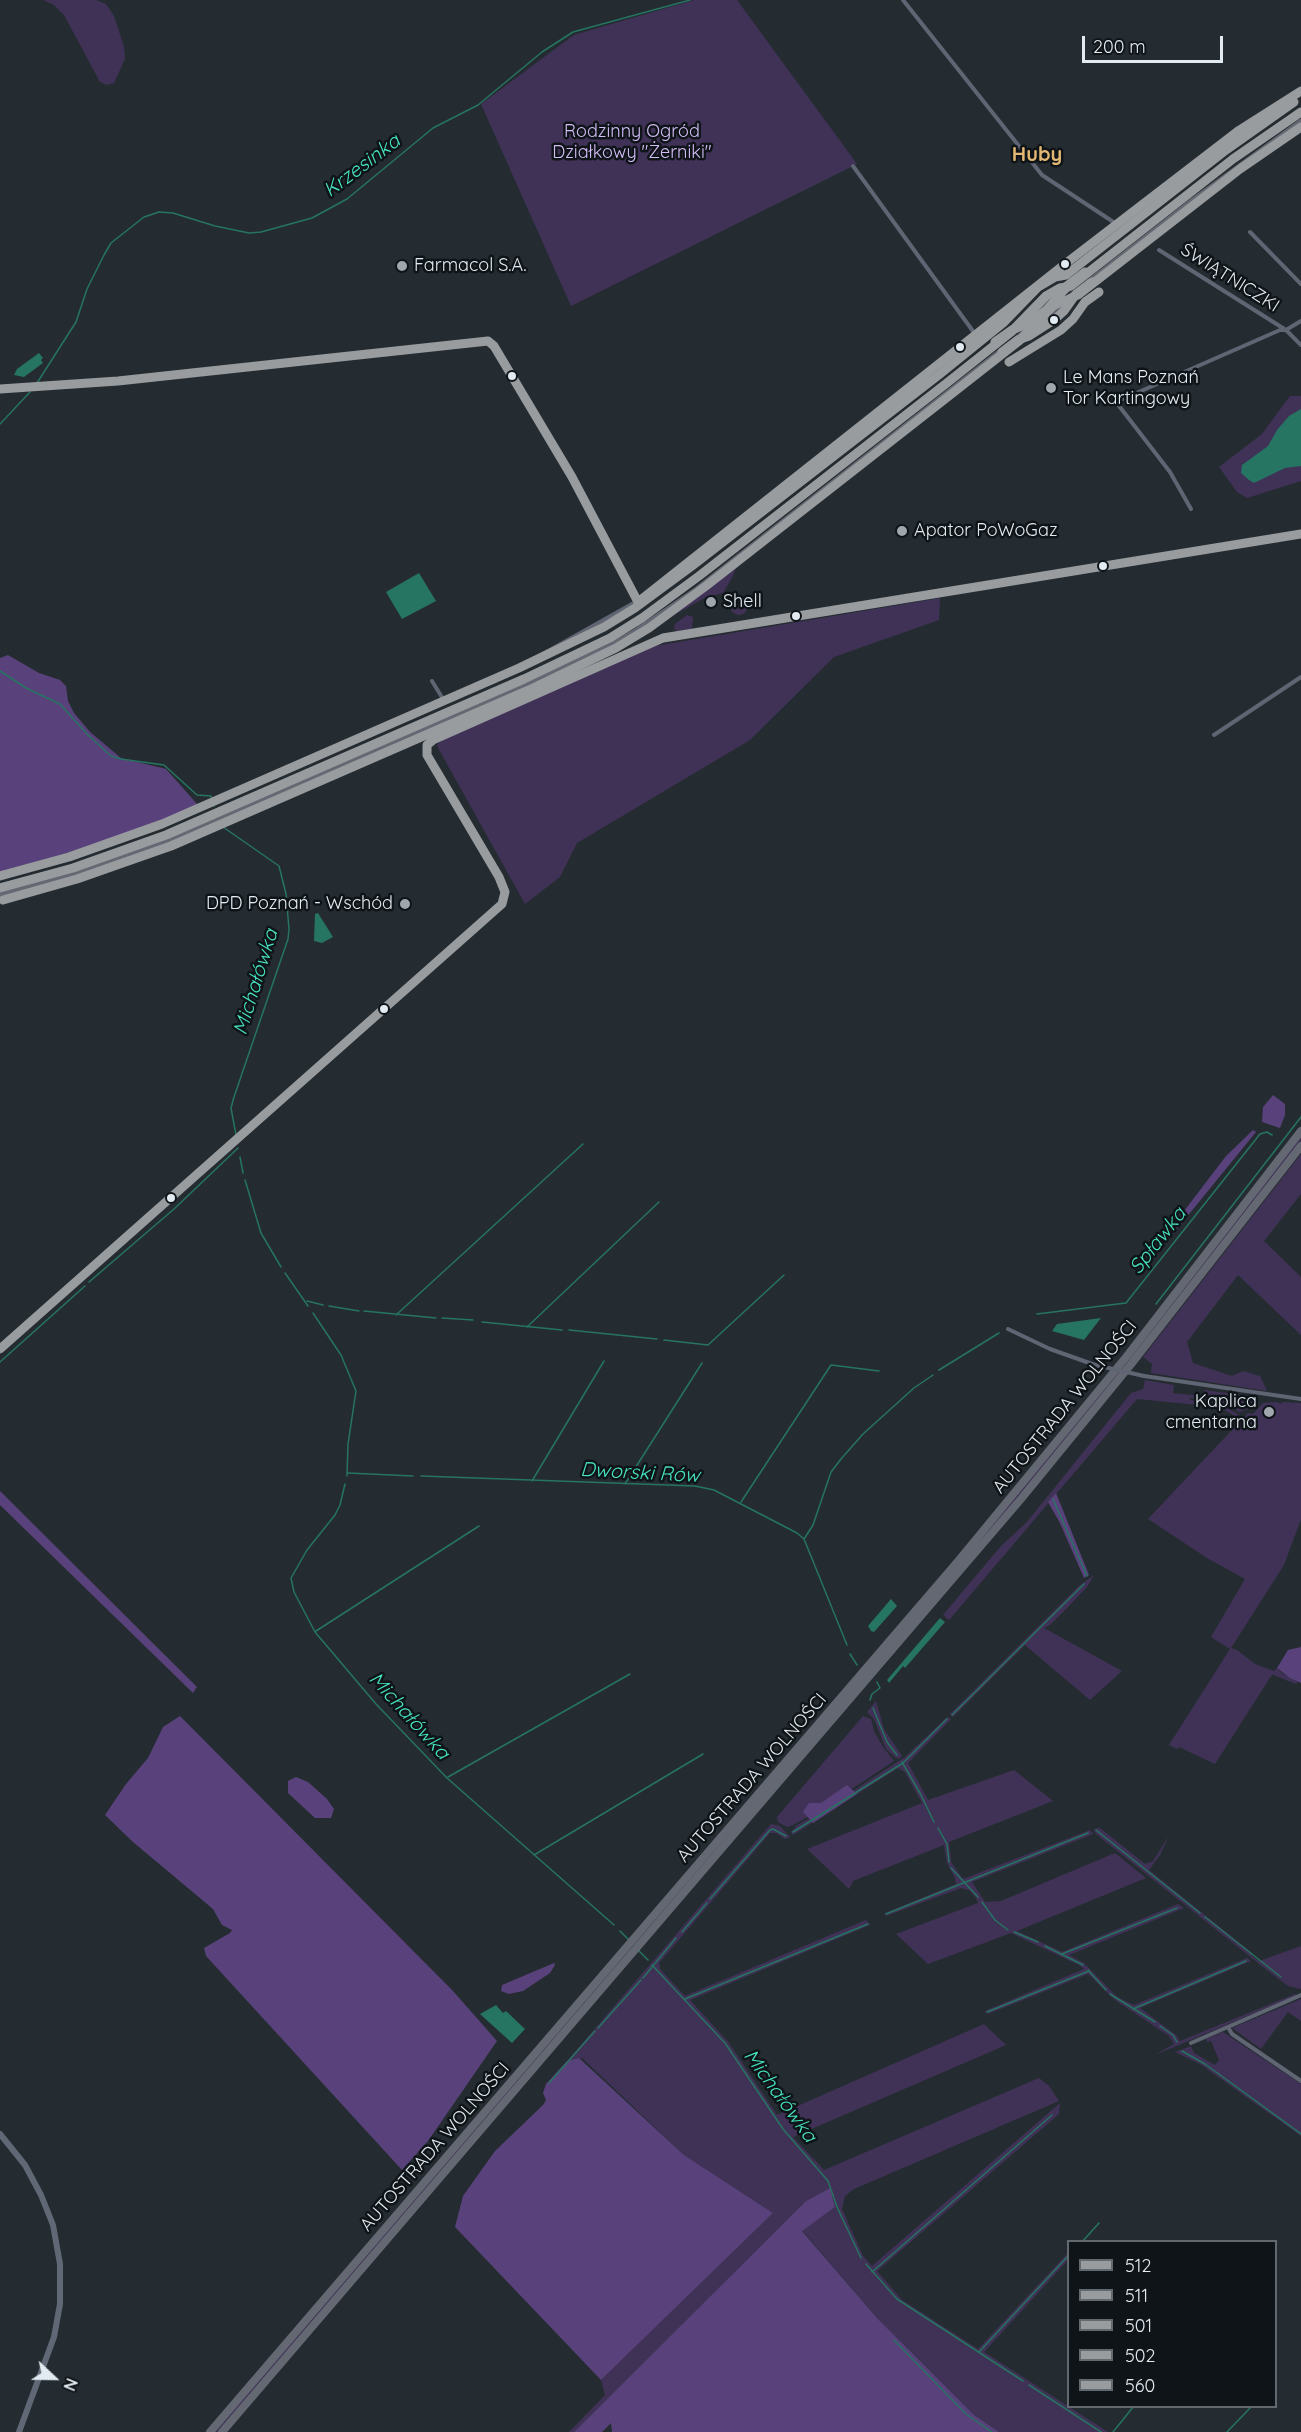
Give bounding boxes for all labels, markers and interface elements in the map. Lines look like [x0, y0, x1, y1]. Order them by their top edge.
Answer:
scale bar [1085, 24, 1226, 62]
text: 200 m [1093, 35, 1146, 58]
park label: Rodzinny Ogród Działkowy "Żerniki" [552, 121, 712, 164]
water label: Krzesinka [319, 129, 405, 203]
district label: Huby [1012, 143, 1062, 167]
street label: ŚWIĄTNICZKI [1177, 239, 1283, 317]
place label: Farmacol S.A. [414, 255, 527, 277]
unlabelled marker [1059, 258, 1071, 270]
marker: Farmacol S.A. [395, 259, 409, 273]
unlabelled marker [1048, 314, 1060, 326]
unlabelled marker [954, 341, 966, 353]
place label: Le Mans Poznań Tor Kartingowy [1063, 367, 1199, 410]
unlabelled marker [506, 370, 518, 382]
marker: Le Mans Poznań Tor Kartingowy [1044, 381, 1058, 395]
place label: Apator PoWoGaz [914, 520, 1058, 542]
marker: Apator PoWoGaz [895, 524, 909, 538]
unlabelled marker [1097, 560, 1109, 572]
place label: Shell [723, 591, 762, 613]
marker: Shell [704, 595, 718, 609]
unlabelled marker [790, 610, 802, 622]
place label: DPD Poznań - Wschód [206, 893, 393, 915]
marker: DPD Poznań - Wschód [398, 897, 412, 911]
water label: Michałówka [229, 926, 283, 1038]
unlabelled marker [378, 1003, 390, 1015]
unlabelled marker [165, 1192, 177, 1204]
water label: Spławka [1125, 1203, 1191, 1279]
street label: AUTOSTRADA WOLNOŚCI [988, 1316, 1142, 1498]
place label: Kaplica cmentarna [1165, 1391, 1257, 1434]
marker: Kaplica cmentarna [1262, 1405, 1276, 1419]
water label: Dworski Rów [580, 1458, 700, 1488]
water label: Michałówka [364, 1667, 454, 1765]
street label: AUTOSTRADA WOLNOŚCI [673, 1689, 831, 1867]
water label: Michałówka [738, 2045, 822, 2147]
street label: AUTOSTRADA WOLNOŚCI [356, 2058, 514, 2236]
legend [1067, 2240, 1277, 2408]
text: 512 [1125, 2254, 1151, 2277]
text: 511 [1125, 2284, 1148, 2307]
text: 501 [1125, 2314, 1152, 2337]
text: 502 [1125, 2344, 1156, 2367]
north arrow [24, 2348, 84, 2408]
text: 560 [1125, 2374, 1155, 2397]
text: N [59, 2376, 82, 2394]

